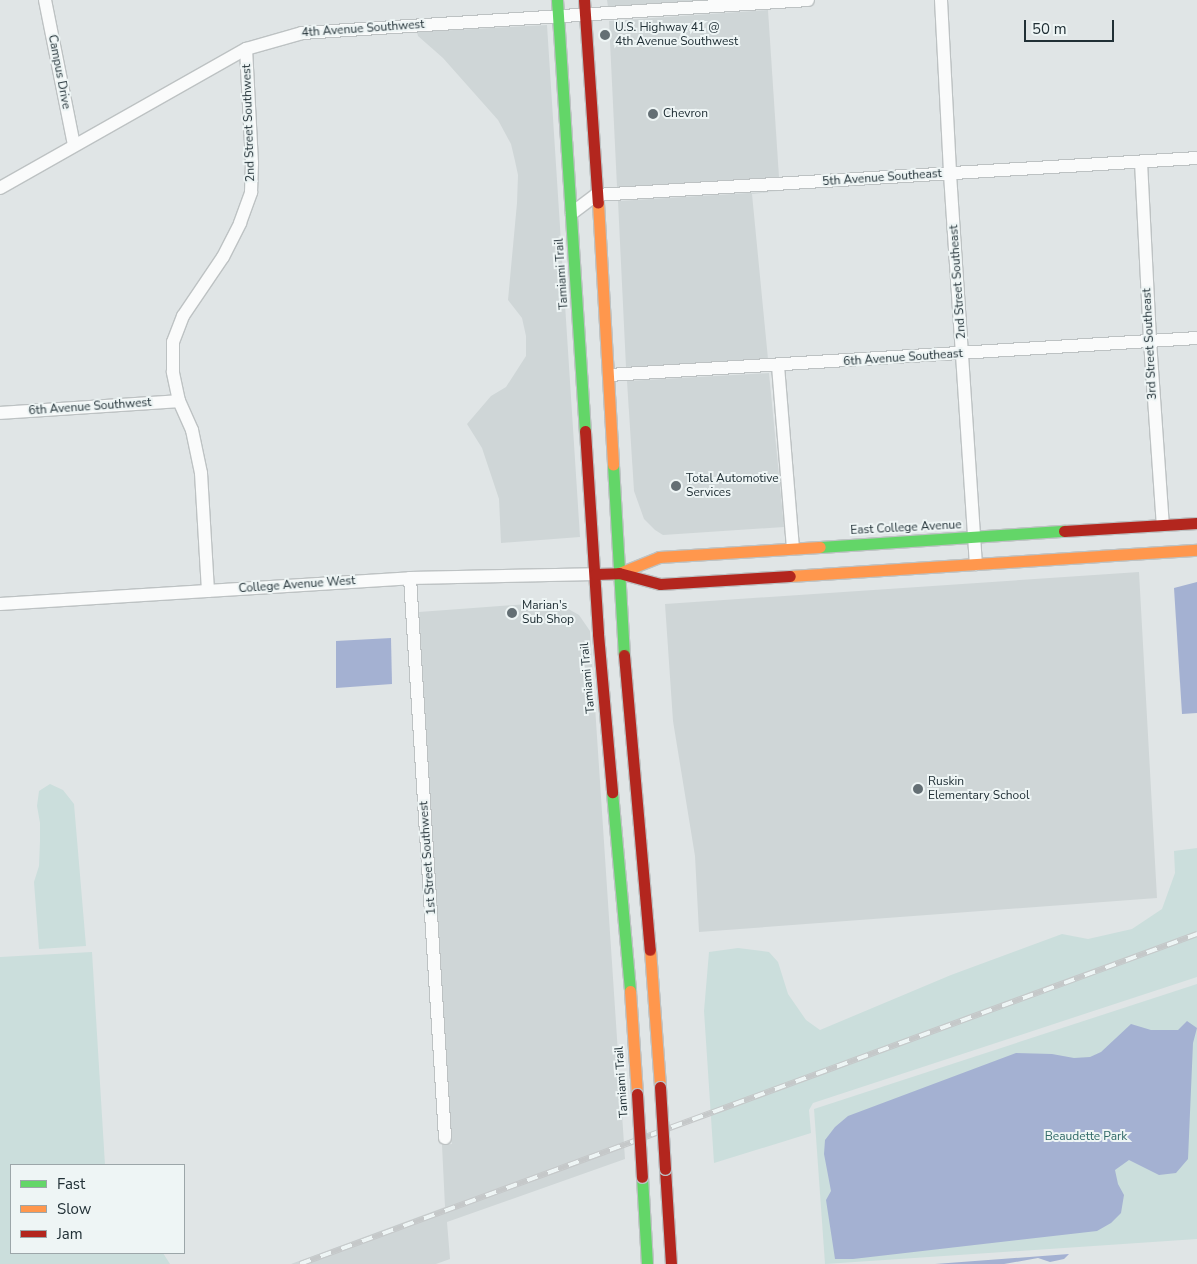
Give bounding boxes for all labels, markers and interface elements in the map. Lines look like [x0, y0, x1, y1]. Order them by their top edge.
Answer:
scale bar [1027, 10, 1117, 42]
street label: 4th Avenue Southwest [301, 18, 425, 40]
text: 50 m [1032, 19, 1067, 39]
place label: U.S. Highway 41 @ 4th Avenue Southwest [615, 21, 738, 49]
marker: U.S. Highway 41 @ 4th Avenue Southwest [599, 29, 611, 41]
street label: Campus Drive [45, 34, 73, 110]
street label: 2nd Street Southwest [240, 64, 258, 182]
place label: Chevron [663, 107, 708, 121]
marker: Chevron [647, 108, 659, 120]
street label: 5th Avenue Southeast [822, 167, 942, 189]
street label: 2nd Street Southeast [947, 224, 969, 340]
street label: Tamiami Trail [552, 238, 572, 310]
street label: 3rd Street Southeast [1140, 288, 1160, 400]
street label: 6th Avenue Southeast [843, 347, 963, 369]
street label: 6th Avenue Southwest [28, 396, 152, 418]
place label: Total Automotive Services [686, 472, 779, 500]
marker: Total Automotive Services [670, 480, 682, 492]
street label: East College Avenue [850, 518, 962, 538]
street label: College Avenue West [238, 574, 356, 596]
place label: Marian's Sub Shop [522, 599, 574, 627]
marker: Marian's Sub Shop [506, 607, 518, 619]
street label: Tamiami Trail [578, 642, 598, 714]
place label: Ruskin Elementary School [928, 775, 1029, 803]
marker: Ruskin Elementary School [912, 783, 924, 795]
street label: 1st Street Southwest [417, 801, 439, 915]
street label: Tamiami Trail [612, 1046, 632, 1118]
park label: Beaudette Park [1045, 1130, 1127, 1144]
legend [10, 1164, 185, 1254]
text: Fast [57, 1174, 85, 1194]
text: Slow [57, 1199, 91, 1219]
text: Jam [57, 1224, 83, 1244]

